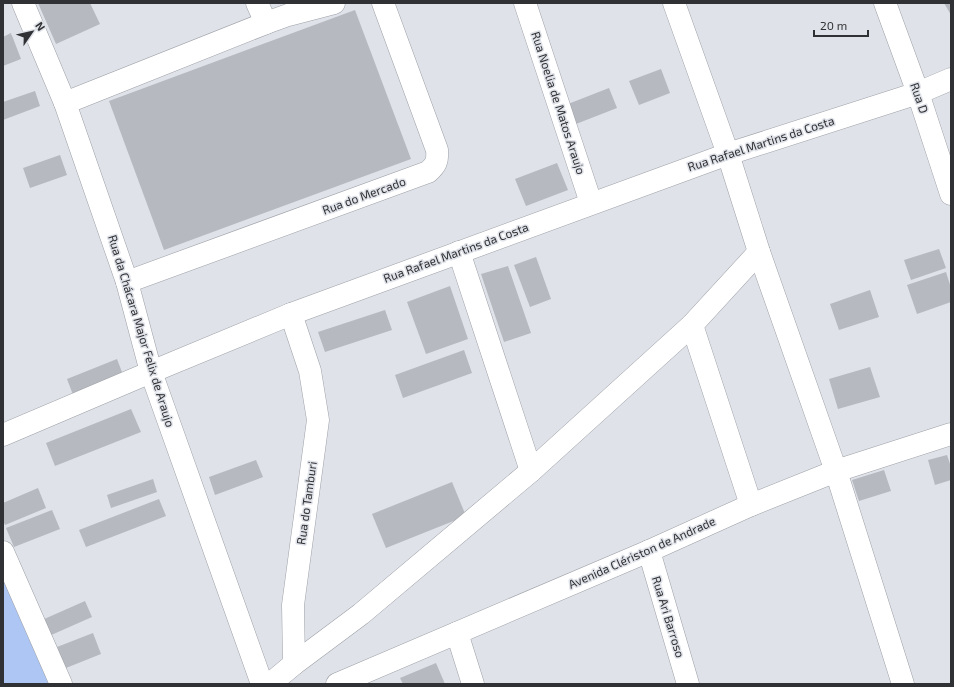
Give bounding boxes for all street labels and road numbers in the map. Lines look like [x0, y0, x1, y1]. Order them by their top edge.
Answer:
street label: Rua Noelia de Matos Araujo [528, 29, 589, 176]
street label: Rua D [908, 81, 932, 115]
street label: Rua Rafael Martins da Costa [686, 113, 836, 173]
street label: Rua do Mercado [320, 173, 407, 217]
street label: Rua Rafael Martins da Costa [381, 219, 530, 285]
street label: Rua da Chácara Major Felix de Araujo [105, 233, 178, 429]
street label: Rua do Tamburi [293, 460, 319, 545]
street label: Avenida Clériston de Andrade [566, 513, 717, 591]
street label: Rua Ari Barroso [650, 574, 688, 659]

